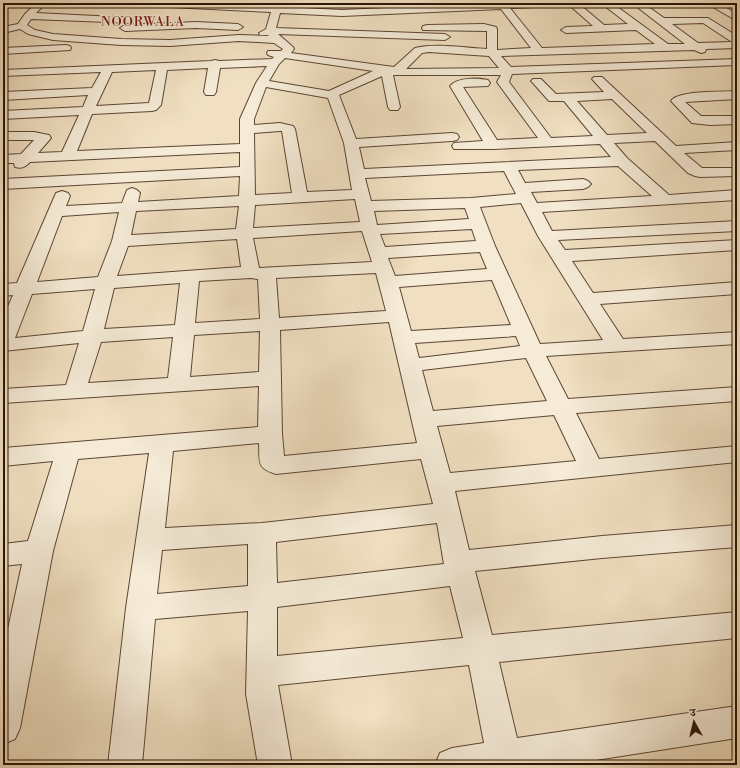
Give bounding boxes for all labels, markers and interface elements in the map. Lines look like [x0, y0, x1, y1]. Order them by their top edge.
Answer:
district label: NOORWALA [101, 14, 185, 30]
north arrow [674, 702, 714, 742]
text: उ [688, 706, 698, 721]

